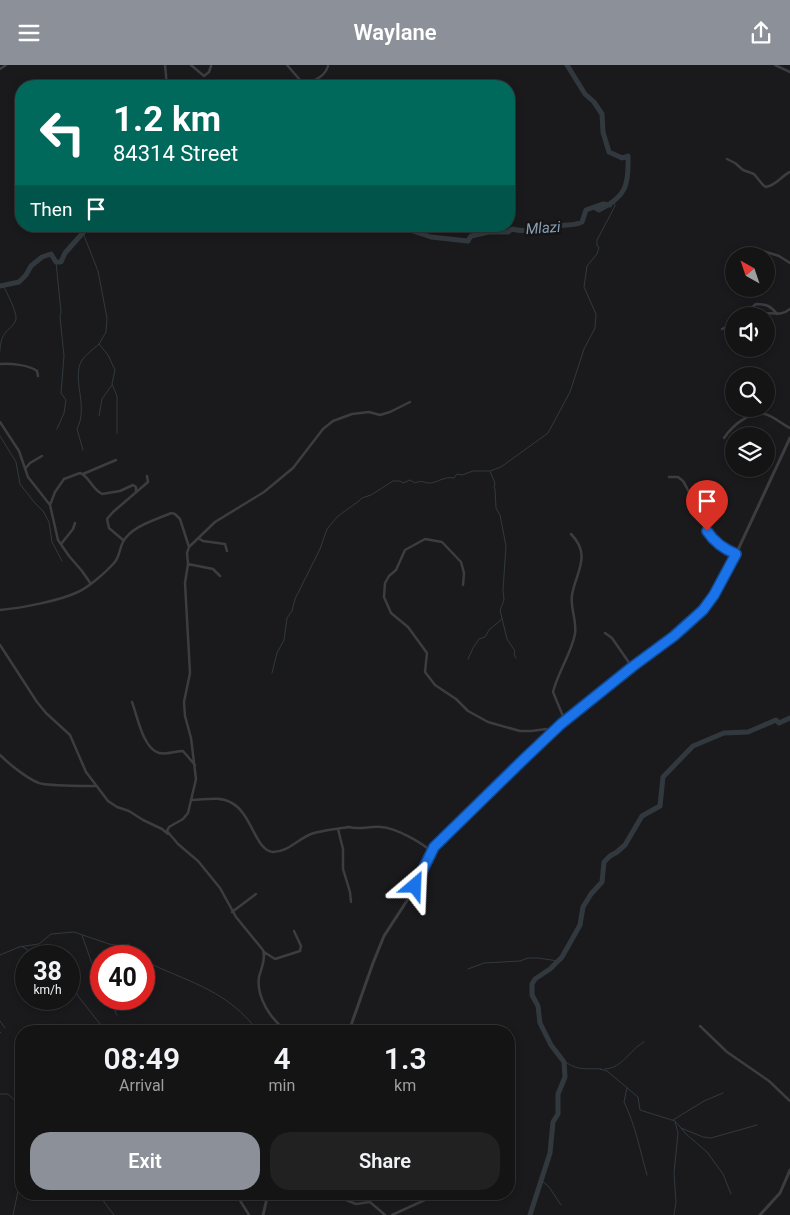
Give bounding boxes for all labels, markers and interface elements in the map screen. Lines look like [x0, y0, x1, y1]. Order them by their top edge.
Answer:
icon: menu [15, 19, 43, 47]
icon: share [747, 19, 775, 47]
text: Waylane [353, 20, 437, 45]
text: 1.2 km [113, 99, 221, 140]
icon: left [30, 100, 95, 165]
text: 84314 Street [113, 141, 238, 166]
icon: arrive [82, 195, 110, 223]
text: Then [30, 198, 72, 221]
water label: Mlazi [525, 218, 562, 238]
north arrow [725, 247, 775, 297]
map controls [725, 247, 775, 477]
button: sound [725, 307, 775, 357]
button: search [725, 367, 775, 417]
button: layers [725, 427, 775, 477]
pin [686, 480, 728, 531]
icon: arrive [693, 487, 721, 515]
position arrow [388, 859, 440, 911]
speed limit sign: 40 [90, 945, 155, 1010]
text: 38 [33, 957, 62, 986]
text: km/h [33, 983, 62, 997]
text: 08:49 [103, 1041, 180, 1076]
text: 4 [273, 1041, 291, 1076]
text: 1.3 [384, 1041, 427, 1076]
text: Arrival [119, 1076, 164, 1095]
text: min [269, 1076, 295, 1095]
text: km [394, 1076, 416, 1095]
button: Exit [30, 1132, 260, 1190]
button: Share [270, 1132, 500, 1190]

